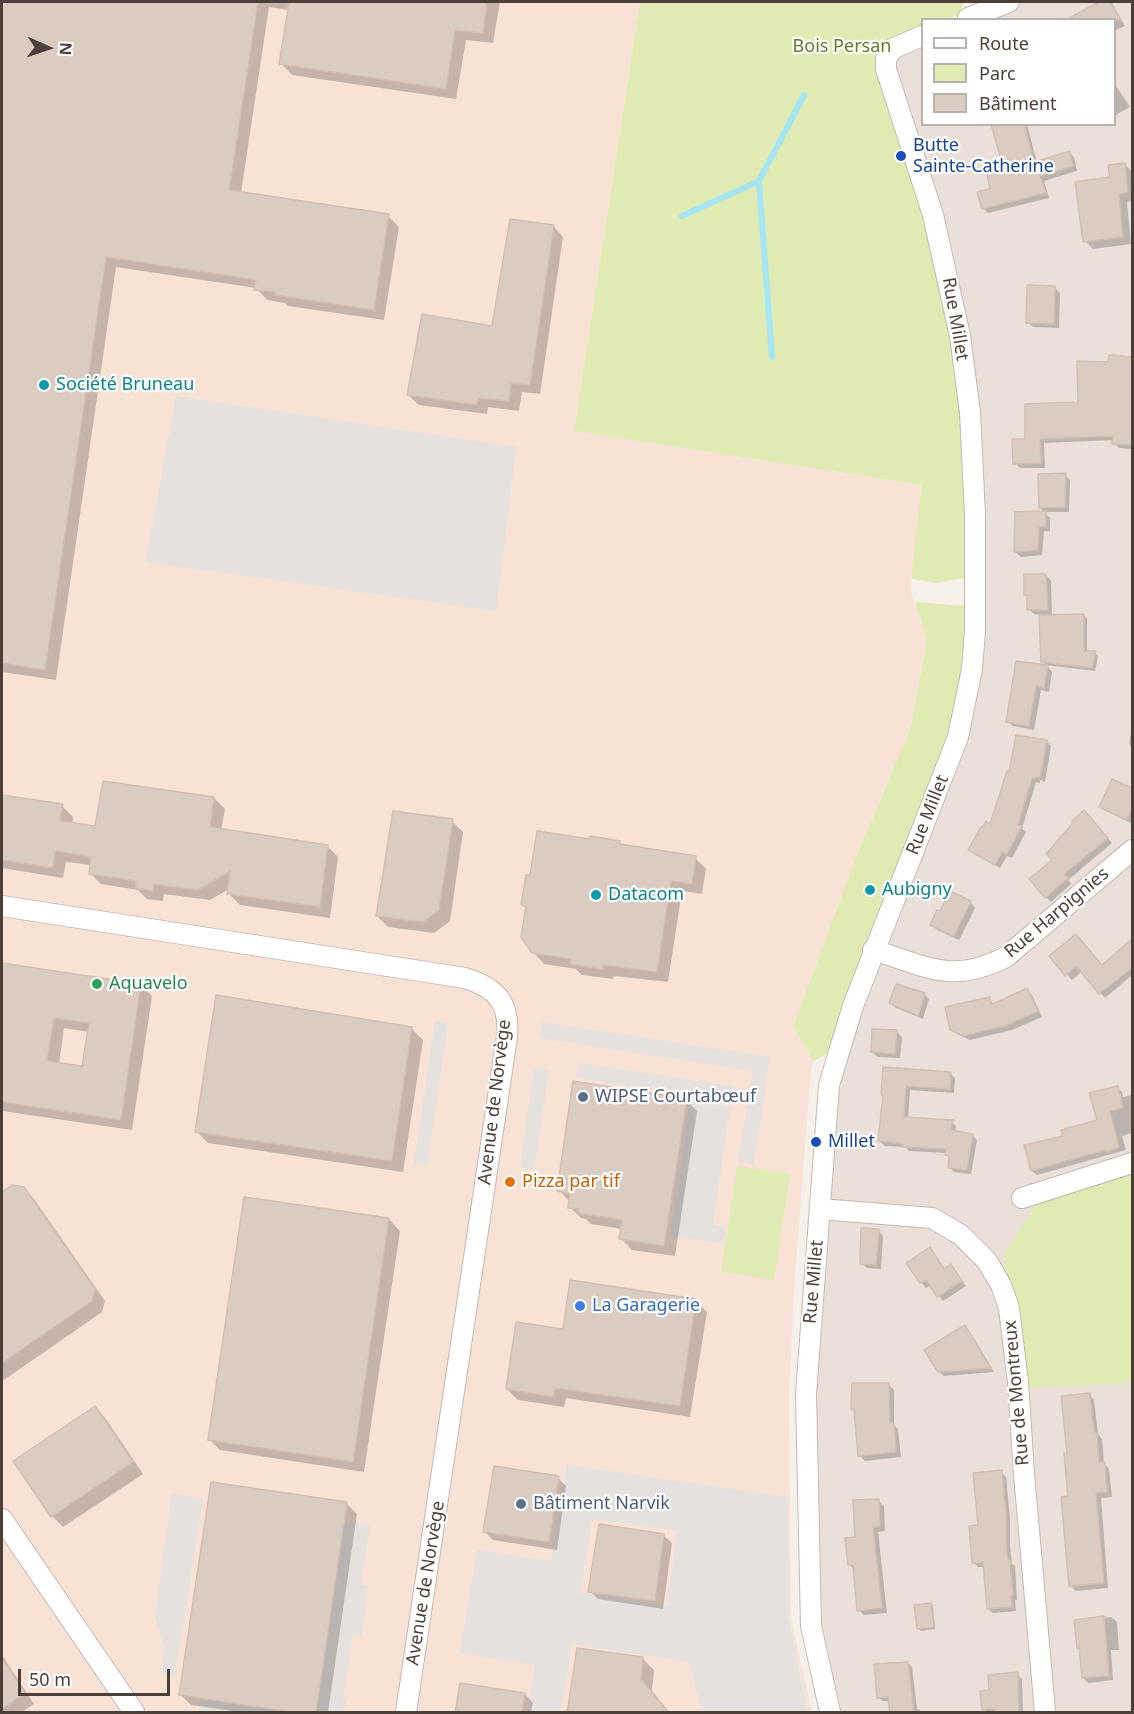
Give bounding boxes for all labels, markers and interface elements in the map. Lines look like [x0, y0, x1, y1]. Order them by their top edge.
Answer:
north arrow [18, 18, 78, 78]
legend [921, 18, 1116, 126]
text: Route [979, 31, 1029, 55]
park label: Bois Persan [793, 36, 891, 58]
text: N [55, 42, 77, 56]
text: Parc [979, 61, 1016, 85]
text: Bâtiment [979, 91, 1057, 115]
place label: Butte Sainte-Catherine [913, 135, 1054, 178]
marker: Butte Sainte-Catherine [894, 149, 908, 163]
street label: Rue Millet [937, 276, 973, 362]
place label: Société Bruneau [56, 374, 194, 396]
marker: Société Bruneau [37, 378, 51, 392]
street label: Rue Millet [902, 772, 954, 858]
street label: Rue Harpignies [1001, 863, 1113, 963]
place label: Aubigny [882, 879, 952, 901]
marker: Aubigny [863, 883, 877, 897]
place label: Datacom [608, 884, 684, 906]
marker: Datacom [589, 888, 603, 902]
place label: Aquavelo [109, 973, 188, 995]
marker: Aquavelo [90, 977, 104, 991]
street label: Avenue de Norvège [474, 1018, 516, 1186]
place label: WIPSE Courtabœuf [595, 1086, 756, 1108]
marker: WIPSE Courtabœuf [576, 1090, 590, 1104]
place label: Millet [828, 1131, 875, 1153]
marker: Millet [809, 1135, 823, 1149]
place label: Pizza par tif [522, 1171, 620, 1193]
marker: Pizza par tif [503, 1175, 517, 1189]
street label: Rue Millet [800, 1239, 828, 1325]
place label: La Garagerie [592, 1295, 700, 1317]
marker: La Garagerie [573, 1299, 587, 1313]
street label: Rue de Montreux [1000, 1319, 1034, 1467]
place label: Bâtiment Narvik [533, 1493, 670, 1515]
marker: Bâtiment Narvik [514, 1497, 528, 1511]
street label: Avenue de Norvège [402, 1499, 450, 1667]
scale bar [21, 1657, 172, 1695]
text: 50 m [29, 1667, 71, 1691]

